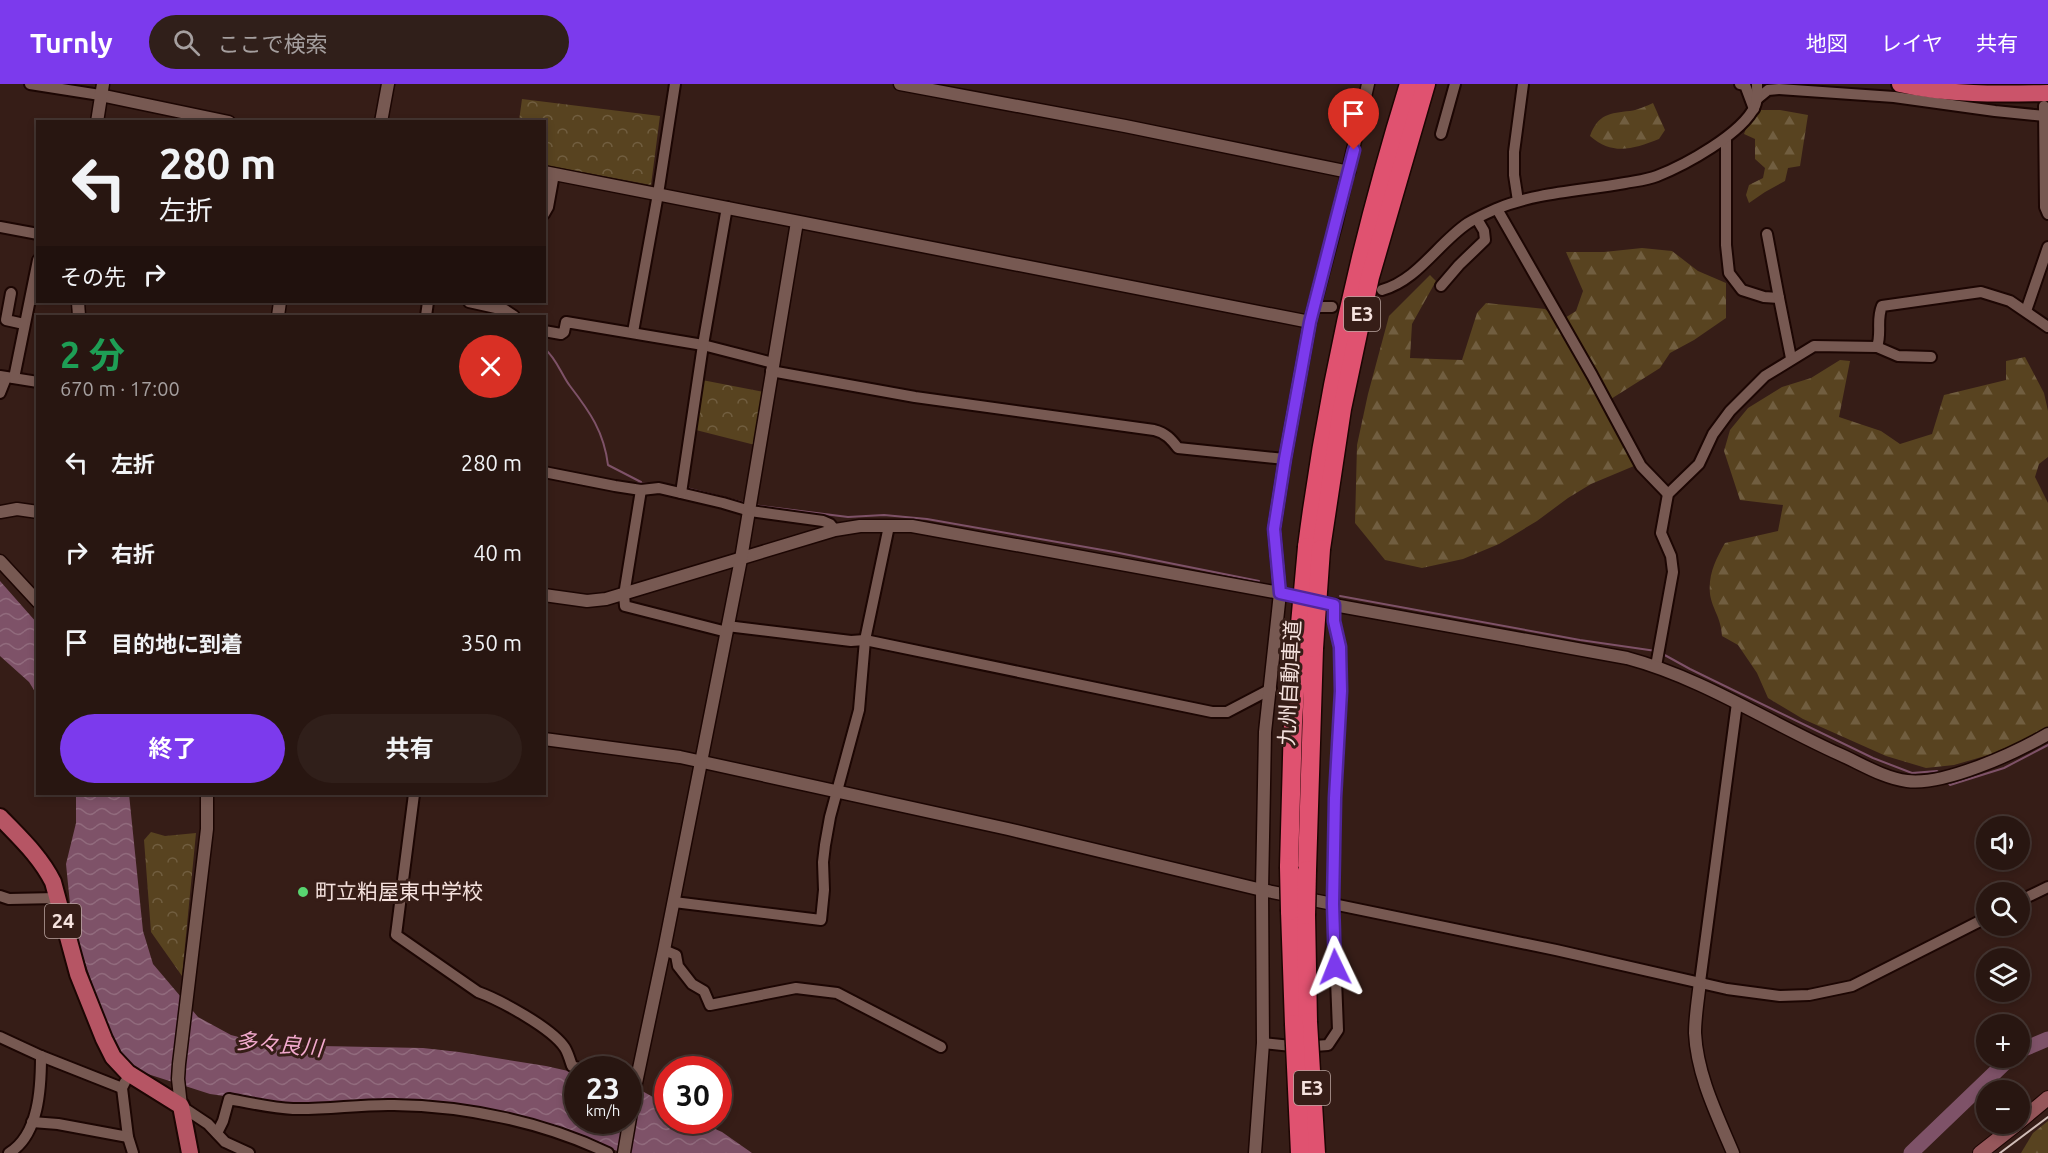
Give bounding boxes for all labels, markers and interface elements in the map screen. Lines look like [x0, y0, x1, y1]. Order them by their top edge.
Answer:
search box [149, 15, 569, 69]
icon: search [170, 26, 203, 59]
text: Turnly [30, 27, 113, 58]
text: ここで検索 [218, 31, 328, 56]
text: 地図 [1806, 31, 1848, 55]
text: レイヤ [1881, 31, 1943, 55]
text: 共有 [1976, 31, 2018, 55]
pin [1328, 88, 1379, 150]
icon: arrive [1337, 97, 1370, 130]
text: 280 m [159, 140, 276, 187]
icon: left [60, 144, 138, 222]
text: 左折 [159, 195, 213, 225]
icon: right [138, 258, 171, 291]
text: その先 [60, 264, 126, 289]
road number: E3 [1344, 297, 1380, 331]
text: 2 分 [60, 334, 125, 375]
button: close [459, 335, 522, 398]
text: 670 m · 17:00 [60, 377, 180, 400]
icon: left [60, 446, 93, 479]
text: 280 m [461, 450, 522, 475]
text: 左折 [111, 451, 155, 476]
icon: right [60, 536, 93, 569]
text: 40 m [473, 540, 522, 565]
text: 右折 [111, 541, 155, 566]
street label: 九州自動車道 [1274, 619, 1304, 746]
icon: arrive [60, 626, 93, 659]
text: 350 m [461, 630, 522, 655]
text: 目的地に到着 [111, 631, 243, 656]
button: 終了 [60, 714, 285, 783]
button: 共有 [297, 714, 522, 783]
map controls [1976, 816, 2030, 1134]
button: sound [1976, 816, 2030, 870]
place label: 町立粕屋東中学校 [315, 879, 483, 903]
button: search [1976, 882, 2030, 936]
marker: 町立粕屋東中学校 [296, 885, 310, 899]
road number: 24 [45, 904, 81, 938]
position arrow [1303, 935, 1367, 999]
button: layers [1976, 948, 2030, 1002]
button: + [1976, 1014, 2030, 1068]
water label: 多々良川 [234, 1027, 326, 1060]
speed limit sign: 30 [654, 1056, 732, 1134]
text: 23 [586, 1071, 620, 1105]
road number: E3 [1294, 1071, 1330, 1105]
button: − [1976, 1080, 2030, 1134]
text: km/h [586, 1102, 620, 1119]

